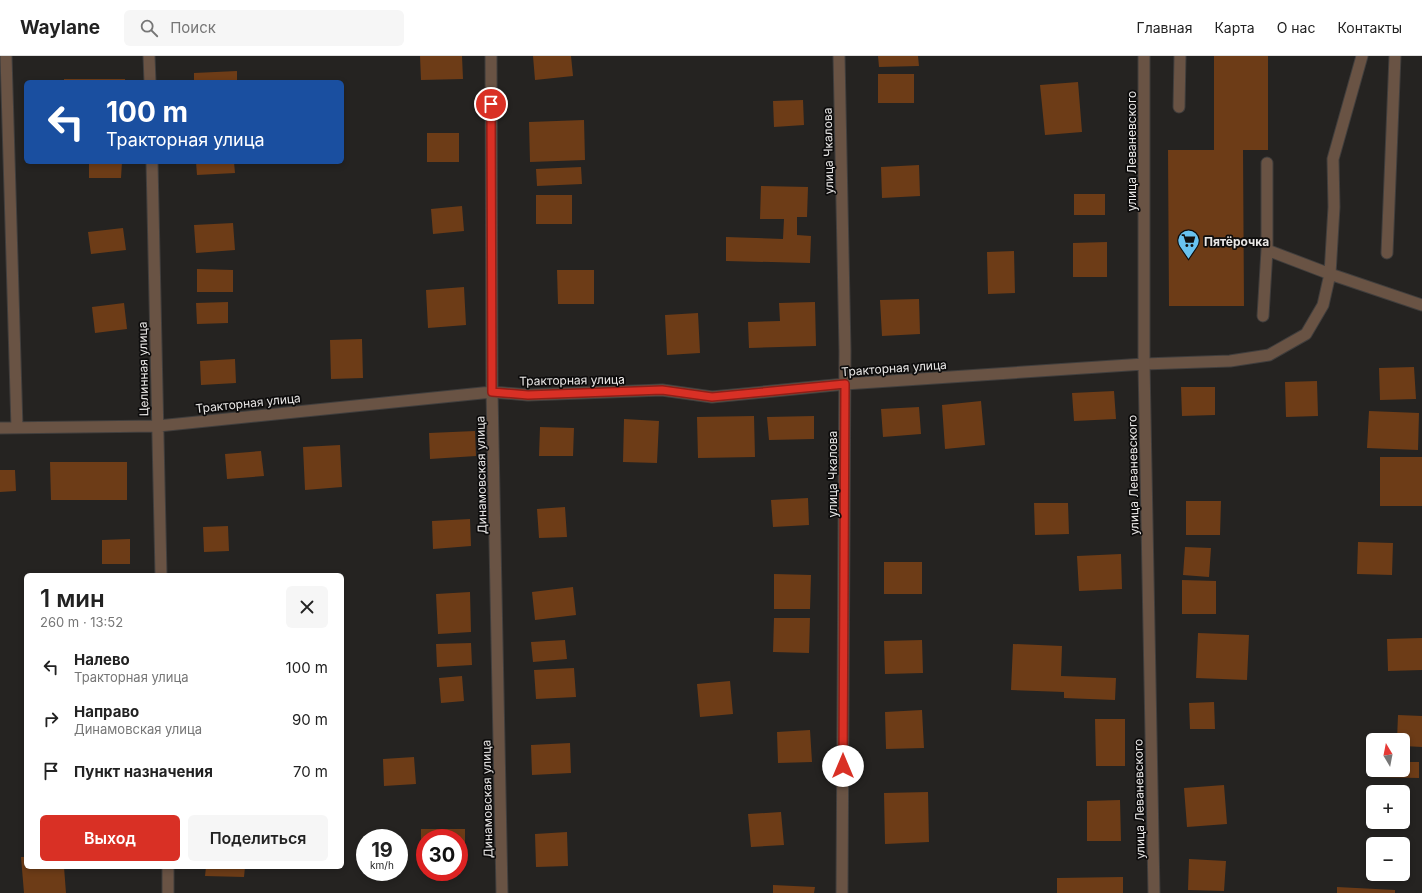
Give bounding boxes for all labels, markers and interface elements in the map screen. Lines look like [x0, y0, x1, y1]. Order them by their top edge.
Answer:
search box [124, 10, 404, 46]
text: Waylane [20, 16, 100, 39]
icon: search [138, 17, 160, 39]
text: Поиск [170, 18, 216, 37]
text: Главная [1137, 19, 1192, 36]
text: Карта [1214, 19, 1255, 36]
text: О нас [1277, 19, 1315, 36]
text: Контакты [1337, 19, 1402, 36]
pin [474, 87, 508, 121]
street label: улица Леваневского [1124, 91, 1139, 211]
icon: arrive [480, 93, 502, 115]
text: 100 m [106, 95, 188, 129]
icon: left [40, 96, 92, 148]
street label: улица Чкалова [820, 108, 836, 194]
text: Тракторная улица [106, 129, 265, 150]
supermarket icon: Пятёрочка [1176, 228, 1202, 261]
place label: Пятёрочка [1204, 234, 1269, 249]
street label: Целинная улица [135, 322, 151, 416]
street label: Тракторная улица [841, 357, 947, 379]
street label: Тракторная улица [519, 372, 625, 388]
street label: Тракторная улица [195, 390, 301, 416]
street label: улица Леваневского [1124, 415, 1142, 535]
street label: Динамовская улица [472, 416, 490, 534]
street label: улица Чкалова [825, 431, 840, 517]
text: 1 мин [40, 584, 105, 613]
button: close [286, 586, 328, 628]
text: 260 m · 13:52 [40, 614, 123, 630]
text: Налево [74, 650, 130, 669]
icon: left [40, 656, 62, 678]
text: 100 m [286, 658, 328, 677]
text: Тракторная улица [74, 669, 188, 685]
text: Направо [74, 702, 139, 721]
icon: right [40, 708, 62, 730]
text: 90 m [292, 710, 328, 729]
text: Динамовская улица [74, 721, 202, 737]
north arrow [1366, 733, 1410, 777]
map controls [1366, 733, 1410, 881]
street label: улица Леваневского [1130, 739, 1148, 859]
street label: Динамовская улица [478, 740, 496, 858]
position arrow [822, 745, 864, 787]
icon: arrive [40, 760, 62, 782]
text: Пункт назначения [74, 762, 213, 781]
text: 70 m [293, 762, 328, 781]
button: + [1366, 785, 1410, 829]
button: Выход [40, 815, 180, 861]
button: Поделиться [188, 815, 328, 861]
speed limit sign: 30 [416, 829, 468, 881]
button: − [1366, 837, 1410, 881]
text: 19 [371, 838, 393, 862]
text: km/h [370, 859, 394, 871]

